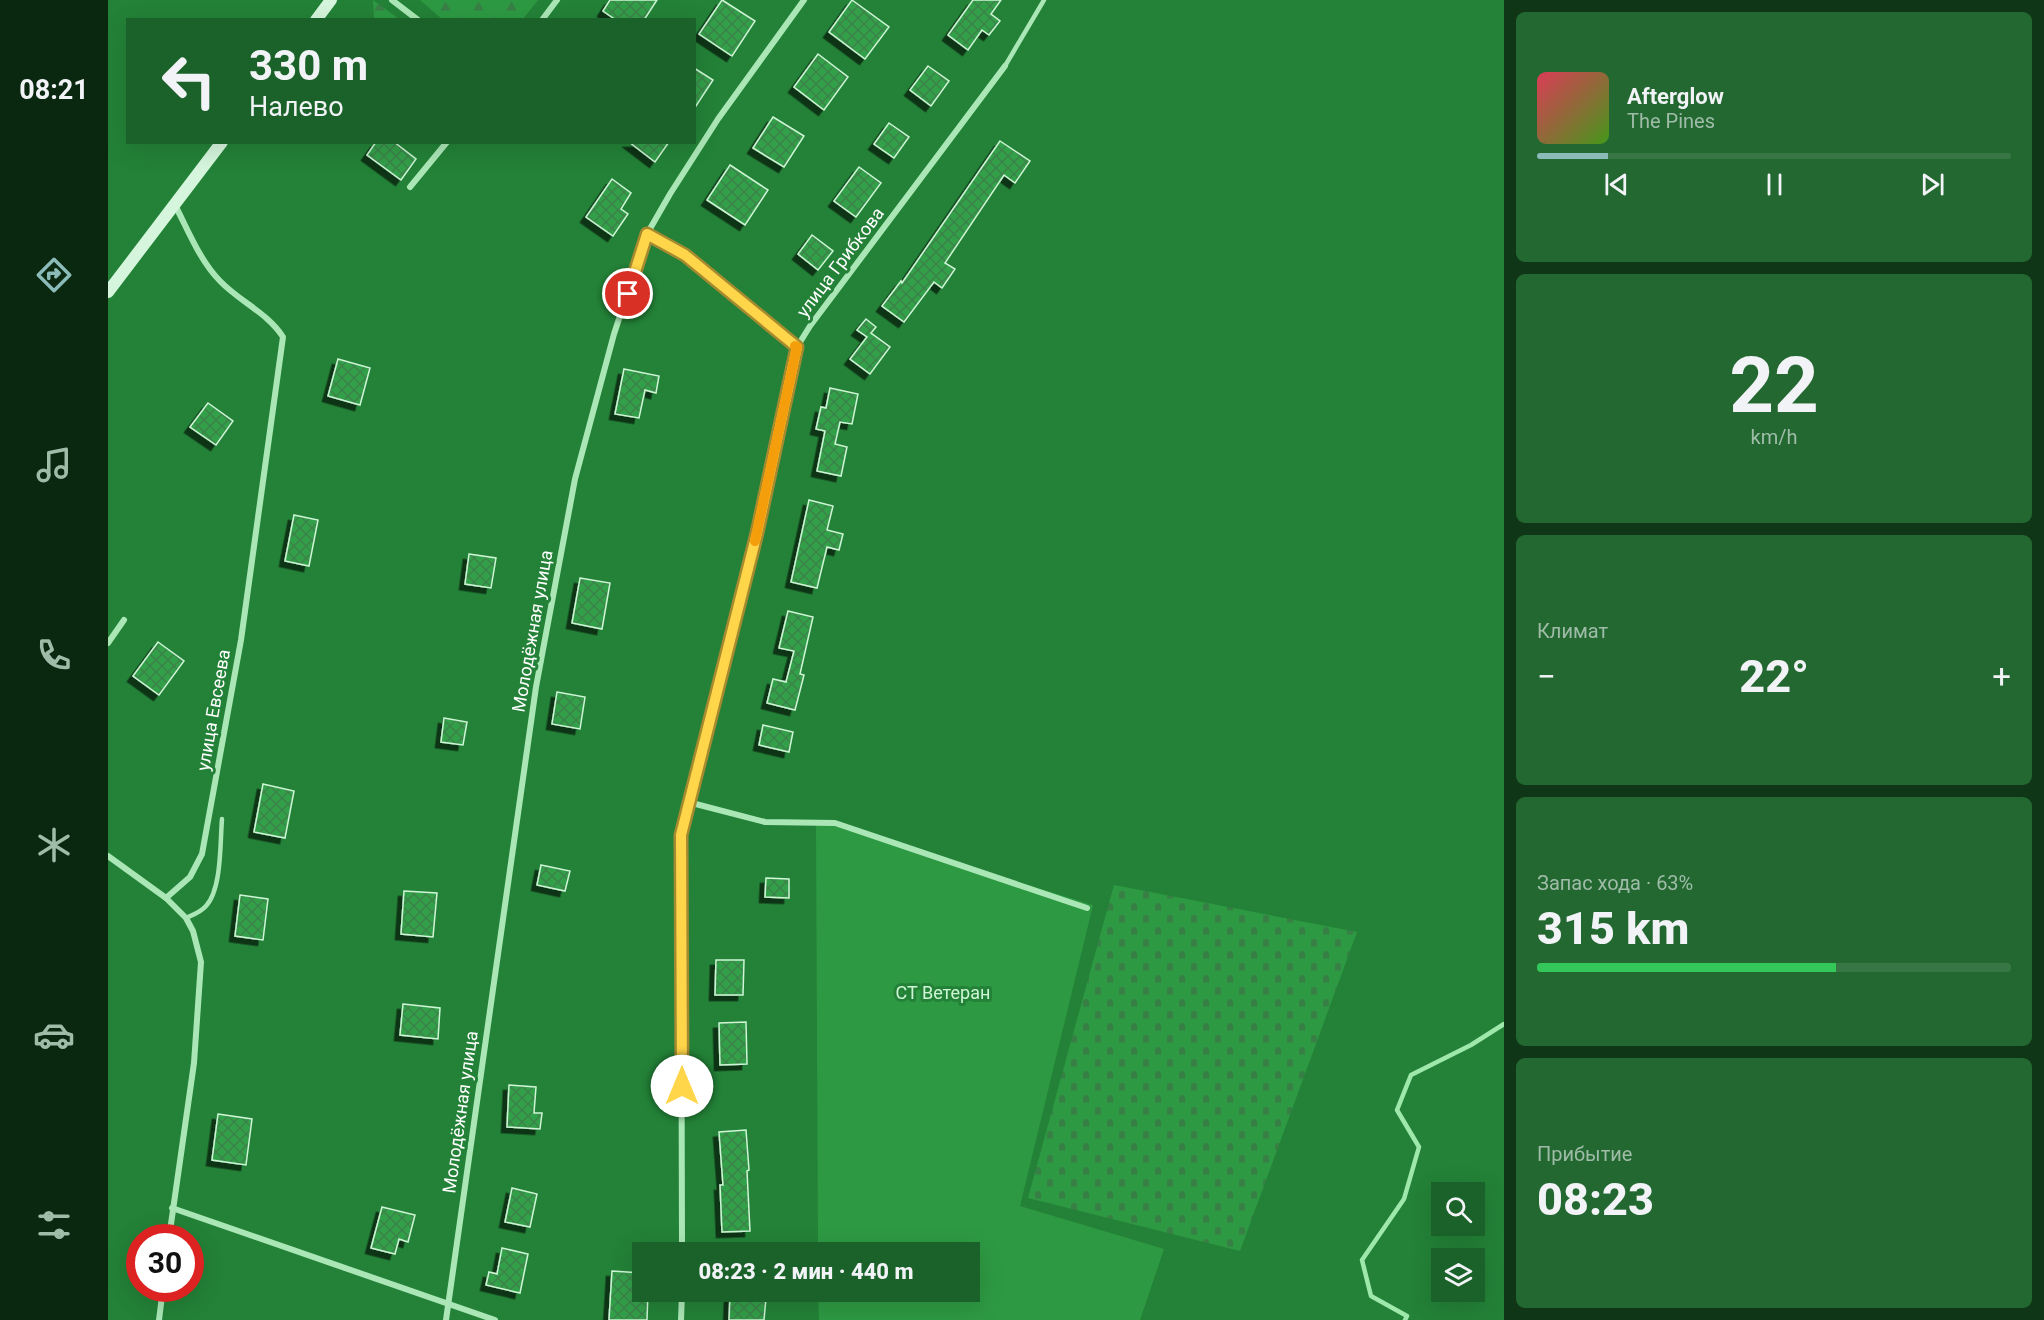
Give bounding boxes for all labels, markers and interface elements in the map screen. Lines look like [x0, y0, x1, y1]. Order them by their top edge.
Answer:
text: 330 m [249, 41, 368, 90]
icon: left [150, 42, 228, 120]
text: 08:21 [19, 74, 89, 106]
text: Afterglow [1627, 84, 1724, 109]
text: Налево [249, 91, 344, 123]
text: The Pines [1627, 109, 1715, 133]
icon: previous [1600, 168, 1633, 201]
icon: pause [1758, 168, 1791, 201]
icon: next [1916, 168, 1949, 201]
street label: улица Грибкова [792, 203, 888, 321]
icon: directions [33, 254, 75, 296]
pin [602, 268, 653, 319]
icon: arrive [611, 277, 644, 310]
text: 22 [1729, 340, 1819, 431]
text: km/h [1751, 425, 1797, 449]
icon: music [33, 444, 75, 486]
street label: Молодёжная улица [507, 548, 557, 714]
text: Климат [1537, 619, 1608, 643]
icon: phone [33, 634, 75, 676]
street label: улица Евсеева [192, 648, 234, 772]
text: 22° [1739, 650, 1809, 703]
text: − [1537, 657, 1556, 696]
text: + [1992, 657, 2011, 696]
icon: climate [33, 824, 75, 866]
text: Запас хода · 63% [1537, 871, 1693, 895]
text: 315 km [1537, 902, 1689, 955]
park label: СТ Ветеран [896, 982, 990, 1003]
icon: car [33, 1014, 75, 1056]
street label: Молодёжная улица [438, 1029, 482, 1195]
position arrow [650, 1054, 714, 1118]
text: Прибытие [1537, 1142, 1632, 1166]
text: 08:23 [1537, 1173, 1654, 1226]
map controls [1431, 1182, 1485, 1302]
button: search [1431, 1182, 1485, 1236]
icon: filters [33, 1204, 75, 1246]
speed limit sign: 30 [126, 1224, 204, 1302]
button: layers [1431, 1248, 1485, 1302]
text: 08:23 · 2 мин · 440 m [698, 1259, 914, 1284]

